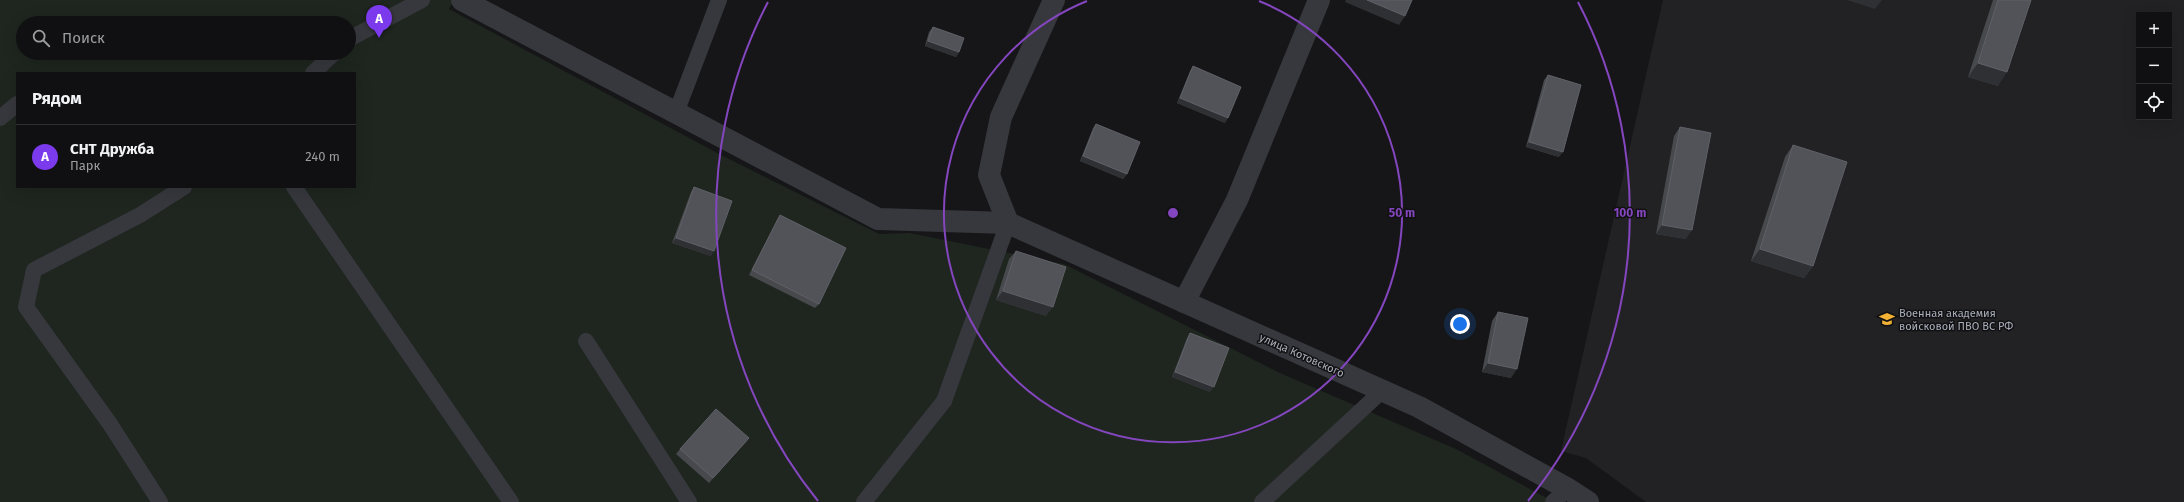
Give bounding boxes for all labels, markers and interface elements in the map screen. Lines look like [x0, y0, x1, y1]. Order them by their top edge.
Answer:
pin: A [366, 5, 392, 38]
map controls [2136, 12, 2172, 120]
button: + [2136, 12, 2172, 48]
search box [16, 16, 356, 60]
icon: search [30, 27, 52, 49]
text: Поиск [62, 29, 105, 47]
button: − [2136, 48, 2172, 84]
button: locate [2136, 84, 2172, 120]
text: Рядом [32, 88, 82, 109]
text: СНТ Дружба [70, 140, 154, 158]
text: A [41, 149, 49, 164]
text: 240 m [305, 149, 340, 164]
text: Парк [70, 158, 100, 173]
centre of rings [1166, 206, 1180, 220]
text: 50 m [1389, 206, 1415, 220]
text: 100 m [1614, 206, 1646, 220]
place label: Военная академия войсковой ПВО ВС РФ [1899, 307, 2013, 333]
school or university icon: Военная академия войсковой ПВО ВС РФ [1878, 310, 1896, 328]
your location [1450, 314, 1470, 334]
street label: улица Котовского [1257, 331, 1346, 380]

